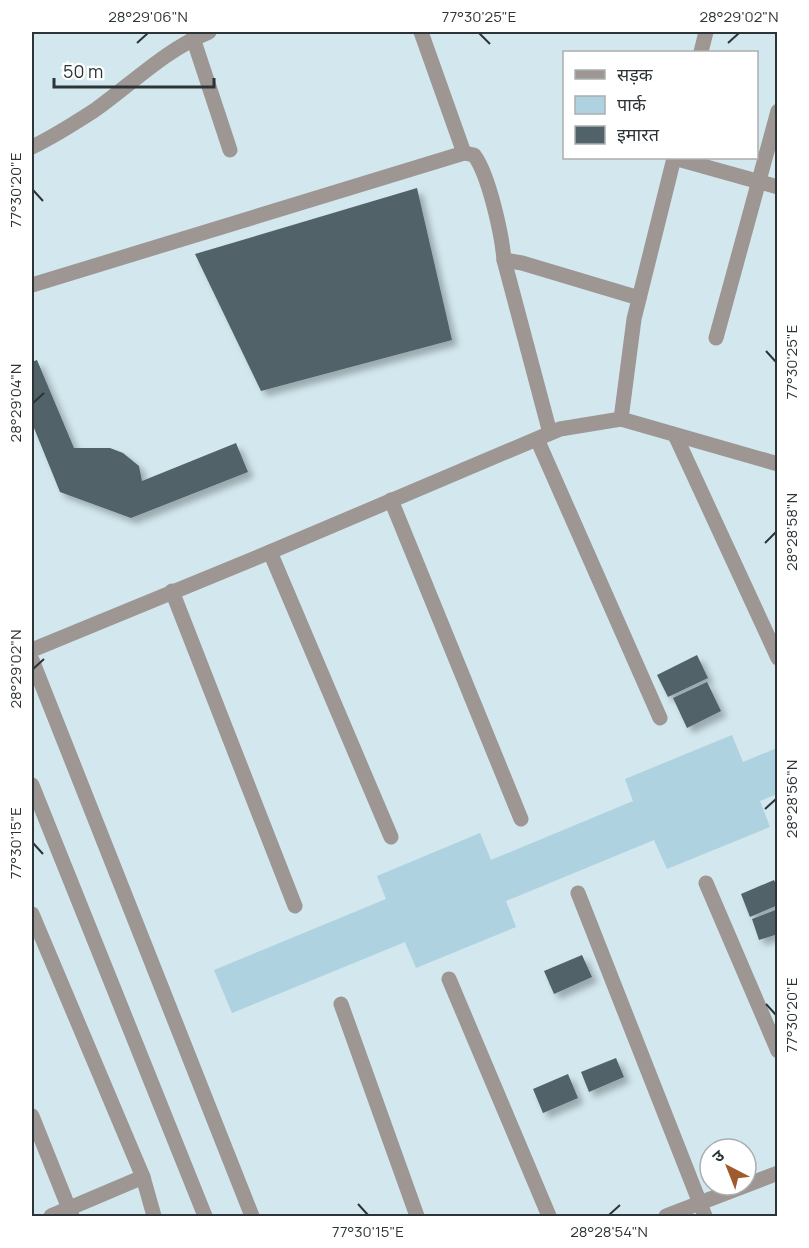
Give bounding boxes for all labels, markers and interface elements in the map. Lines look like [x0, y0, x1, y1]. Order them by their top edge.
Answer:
text: 28°29'06"N [108, 6, 188, 27]
text: 77°30'25"E [442, 6, 516, 27]
text: 28°29'02"N [700, 6, 778, 27]
scale bar [54, 51, 214, 89]
legend [563, 51, 758, 159]
text: 50 m [63, 59, 103, 83]
text: सड़क [617, 62, 654, 86]
text: पार्क [617, 92, 647, 116]
text: इमारत [617, 122, 660, 146]
text: 77°30'20"E [5, 153, 26, 228]
text: 77°30'25"E [781, 325, 802, 399]
text: 28°29'04"N [5, 364, 26, 442]
text: 28°28'58"N [781, 493, 802, 571]
text: 28°29'02"N [5, 630, 26, 708]
text: 28°28'56"N [781, 760, 802, 838]
text: 77°30'15"E [5, 807, 26, 879]
text: 77°30'20"E [781, 978, 802, 1053]
north arrow [698, 1137, 758, 1197]
text: उ [707, 1144, 729, 1167]
text: 77°30'15"E [332, 1221, 404, 1242]
text: 28°28'54"N [570, 1221, 648, 1242]

